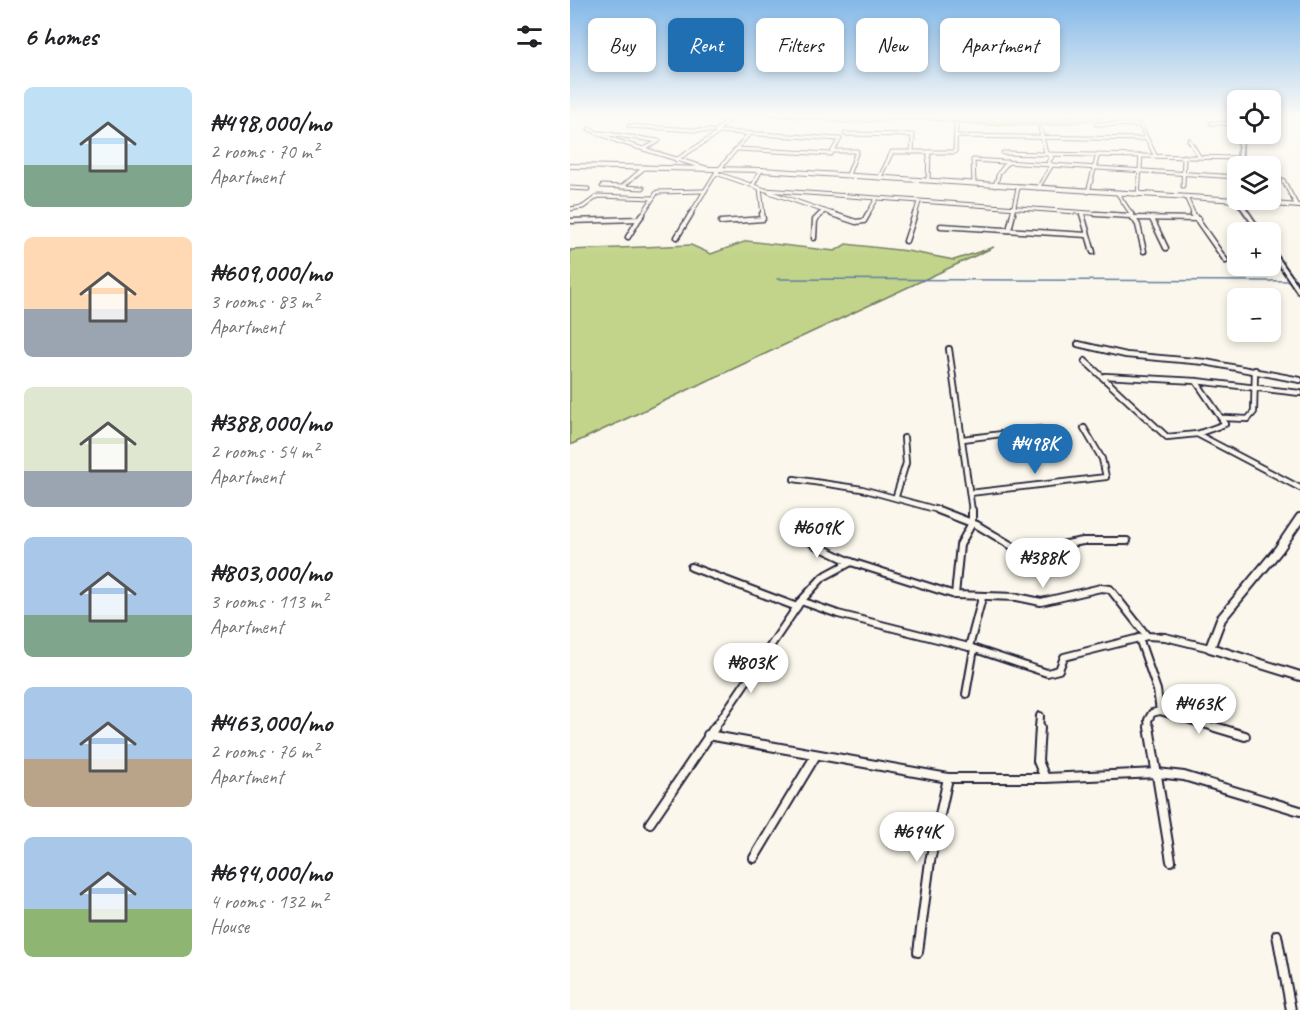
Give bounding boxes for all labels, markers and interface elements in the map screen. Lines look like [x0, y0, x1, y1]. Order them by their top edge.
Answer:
chip: Buy [588, 18, 656, 72]
chip: Rent [668, 18, 744, 72]
chip: Filters [756, 18, 844, 72]
chip: New [856, 18, 928, 72]
chip: Apartment [940, 18, 1060, 72]
text: 6 homes [24, 20, 98, 53]
icon: filters [513, 20, 546, 53]
map controls [1227, 90, 1281, 342]
button: locate [1227, 90, 1281, 144]
text: ₦498,000/mo [210, 106, 331, 139]
icon: home [72, 111, 144, 183]
text: 2 rooms · 70 m² [210, 139, 318, 164]
button: layers [1227, 156, 1281, 210]
text: Apartment [210, 164, 283, 189]
button: + [1227, 222, 1281, 276]
text: ₦609,000/mo [210, 256, 332, 289]
icon: home [72, 261, 144, 333]
button: − [1227, 288, 1281, 342]
text: 3 rooms · 83 m² [210, 289, 318, 314]
text: Apartment [210, 314, 283, 339]
text: ₦388,000/mo [210, 406, 332, 439]
icon: home [72, 411, 144, 483]
pin: ₦498K [993, 424, 1077, 475]
text: ₦498K [1012, 431, 1058, 456]
text: 2 rooms · 54 m² [210, 439, 318, 464]
text: Apartment [210, 464, 283, 489]
pin: ₦609K [775, 508, 859, 559]
text: ₦609K [793, 515, 841, 540]
pin: ₦388K [1001, 538, 1085, 589]
text: ₦388K [1019, 545, 1067, 570]
text: ₦803,000/mo [210, 556, 332, 589]
icon: home [72, 561, 144, 633]
text: 3 rooms · 113 m² [210, 589, 327, 614]
text: Apartment [210, 614, 283, 639]
pin: ₦803K [709, 643, 793, 694]
text: ₦803K [727, 650, 775, 675]
pin: ₦463K [1157, 684, 1241, 735]
text: ₦463K [1175, 691, 1223, 716]
text: ₦463,000/mo [210, 706, 332, 739]
icon: home [72, 711, 144, 783]
text: 2 rooms · 76 m² [210, 739, 318, 764]
text: Apartment [210, 764, 283, 789]
pin: ₦694K [875, 812, 959, 863]
text: ₦694K [893, 819, 941, 844]
text: ₦694,000/mo [210, 856, 332, 889]
icon: home [72, 861, 144, 933]
text: 4 rooms · 132 m² [210, 889, 327, 914]
text: House [210, 914, 249, 939]

